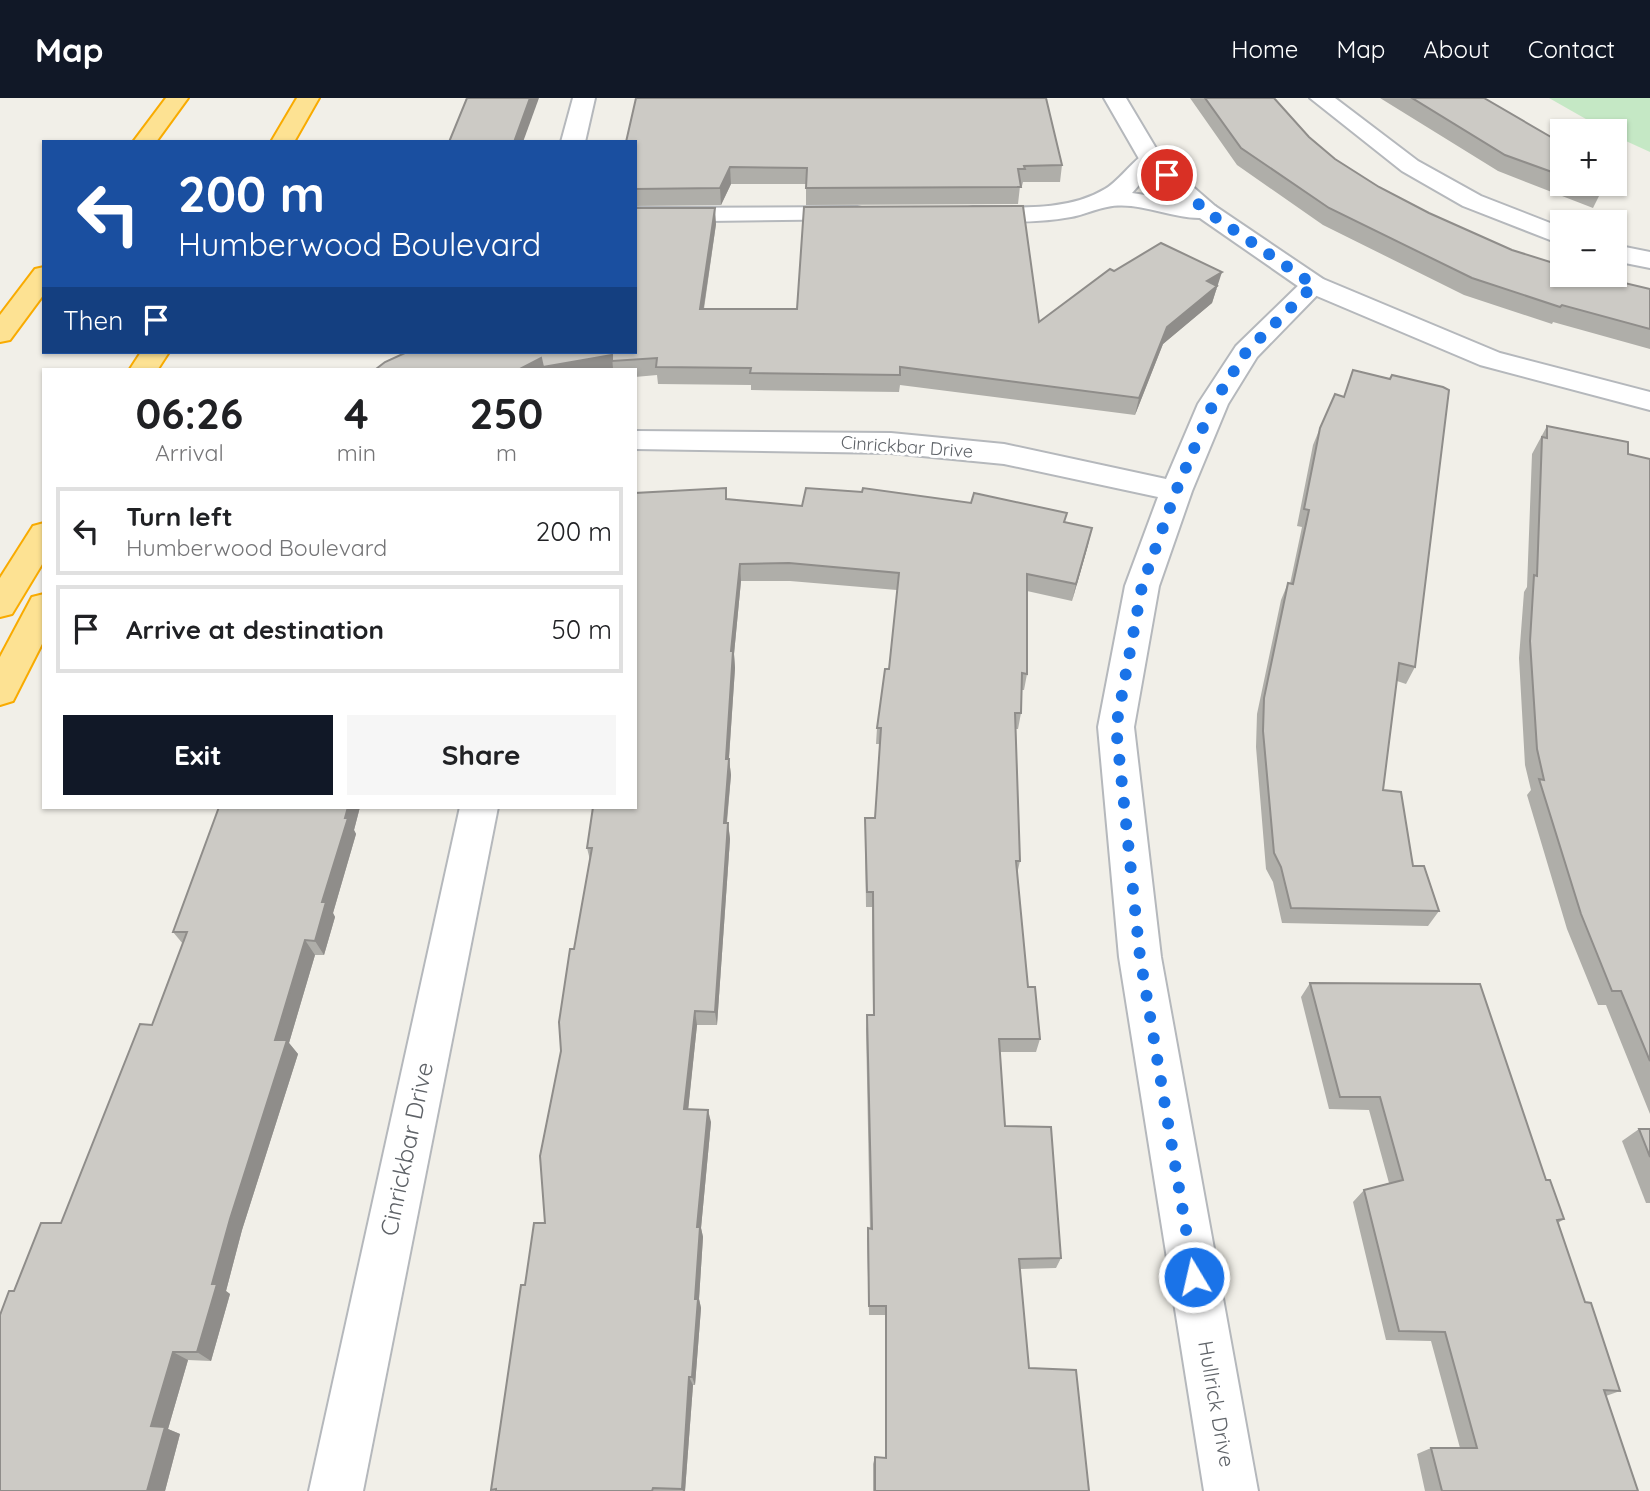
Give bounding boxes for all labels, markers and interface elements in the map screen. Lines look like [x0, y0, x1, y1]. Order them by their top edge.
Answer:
text: Map [35, 29, 103, 70]
text: Home [1231, 34, 1298, 64]
text: Map [1336, 34, 1385, 64]
text: About [1423, 34, 1490, 64]
text: Contact [1528, 34, 1615, 64]
map controls [1550, 119, 1627, 287]
button: + [1550, 119, 1627, 196]
pin [1137, 145, 1197, 205]
icon: arrive [1148, 156, 1186, 194]
text: 200 m [178, 163, 325, 224]
icon: left [63, 168, 154, 259]
button: − [1550, 210, 1627, 287]
text: Humberwood Boulevard [178, 224, 541, 264]
icon: arrive [137, 301, 175, 339]
text: Then [63, 304, 123, 337]
text: 06:26 [136, 387, 243, 440]
text: 4 [344, 387, 369, 440]
text: 250 [470, 387, 543, 440]
street label: Cinrickbar Drive [840, 430, 974, 463]
text: Arrival [155, 438, 224, 467]
text: min [337, 438, 376, 467]
text: m [496, 438, 517, 467]
text: Turn left [126, 500, 233, 533]
icon: left [67, 512, 105, 550]
text: 200 m [536, 515, 612, 548]
text: Humberwood Boulevard [126, 533, 387, 562]
icon: arrive [67, 610, 105, 648]
text: Arrive at destination [126, 613, 384, 646]
text: 50 m [552, 613, 612, 646]
button: Exit [63, 715, 333, 795]
button: Share [347, 715, 616, 795]
street label: Cinrickbar Drive [373, 1059, 439, 1238]
position arrow [1157, 1240, 1231, 1314]
street label: Hullrick Drive [1193, 1339, 1241, 1469]

